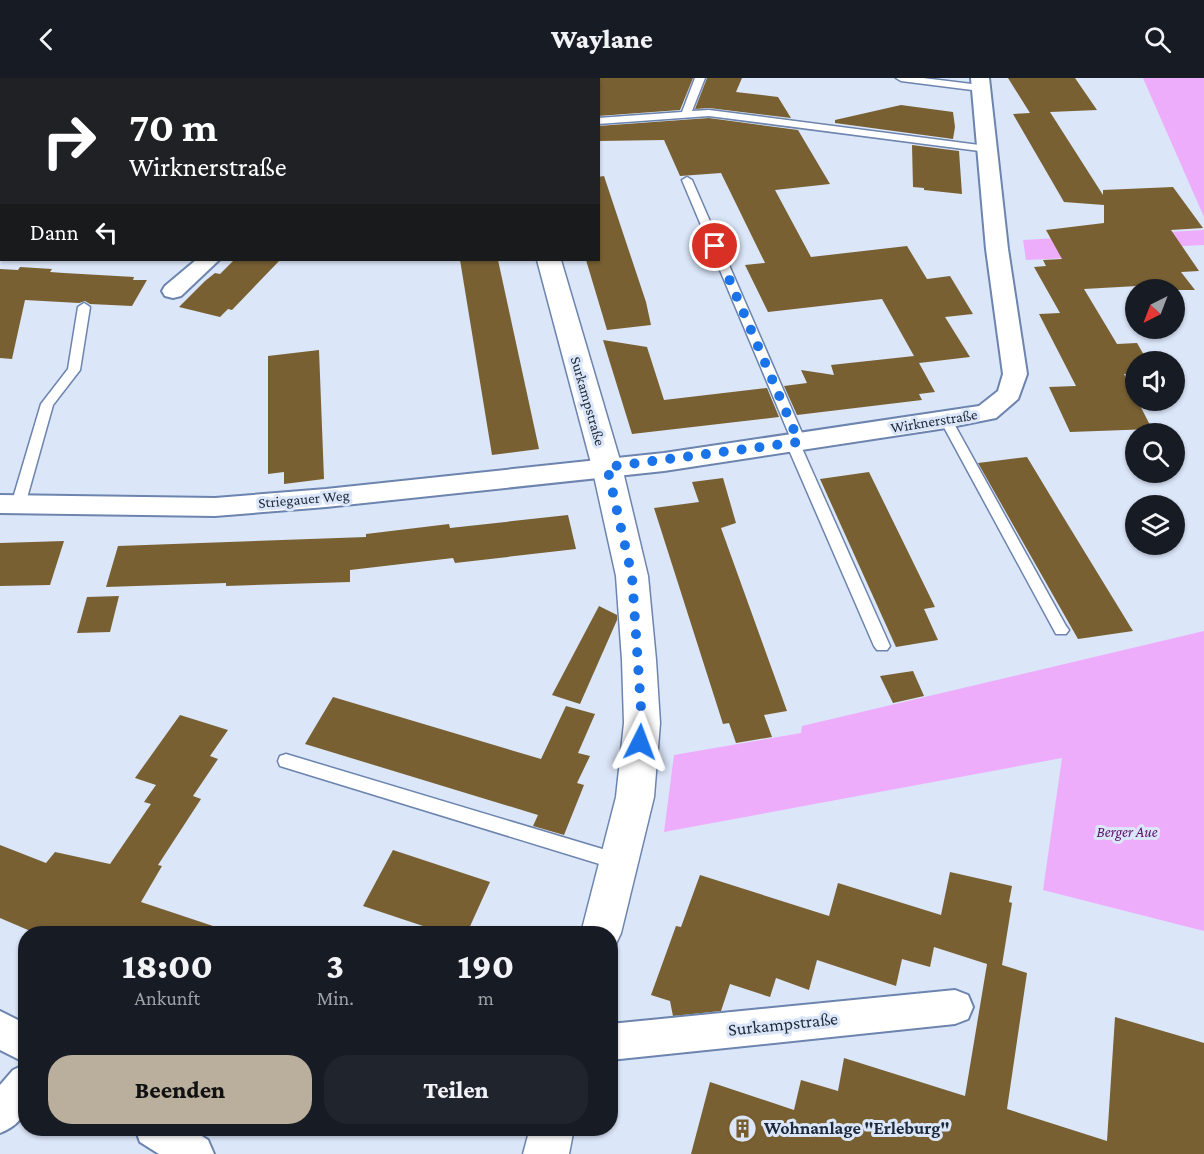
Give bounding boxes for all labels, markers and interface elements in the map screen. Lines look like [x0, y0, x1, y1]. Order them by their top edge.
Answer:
icon: back [30, 23, 63, 56]
icon: search [1141, 23, 1174, 56]
text: Waylane [551, 24, 653, 54]
icon: right [30, 102, 108, 180]
text: 70 m [129, 103, 218, 150]
text: Wirknerstraße [129, 152, 287, 182]
icon: left [90, 216, 123, 249]
text: Dann [30, 220, 78, 245]
pin [689, 220, 740, 271]
icon: arrive [698, 229, 731, 262]
north arrow [1125, 279, 1185, 339]
map controls [1125, 279, 1185, 555]
button: sound [1125, 351, 1185, 411]
street label: Surkampstraße [567, 355, 608, 448]
street label: Wirknerstraße [890, 406, 979, 436]
button: search [1125, 423, 1185, 483]
street label: Striegauer Weg [258, 487, 350, 512]
button: layers [1125, 495, 1185, 555]
position arrow [608, 710, 672, 774]
park label: Berger Aue [1097, 824, 1158, 841]
text: 18:00 [122, 946, 213, 986]
text: 3 [326, 946, 344, 986]
text: 190 [458, 946, 514, 986]
text: Ankunft [135, 987, 200, 1009]
text: Min. [317, 987, 354, 1009]
text: m [478, 987, 494, 1009]
street label: Surkampstraße [727, 1008, 839, 1040]
button: Beenden [48, 1055, 312, 1124]
button: Teilen [324, 1055, 588, 1124]
building icon: Wohnanlage "Erleburg" [727, 1112, 759, 1144]
place label: Wohnanlage "Erleburg" [763, 1118, 950, 1138]

